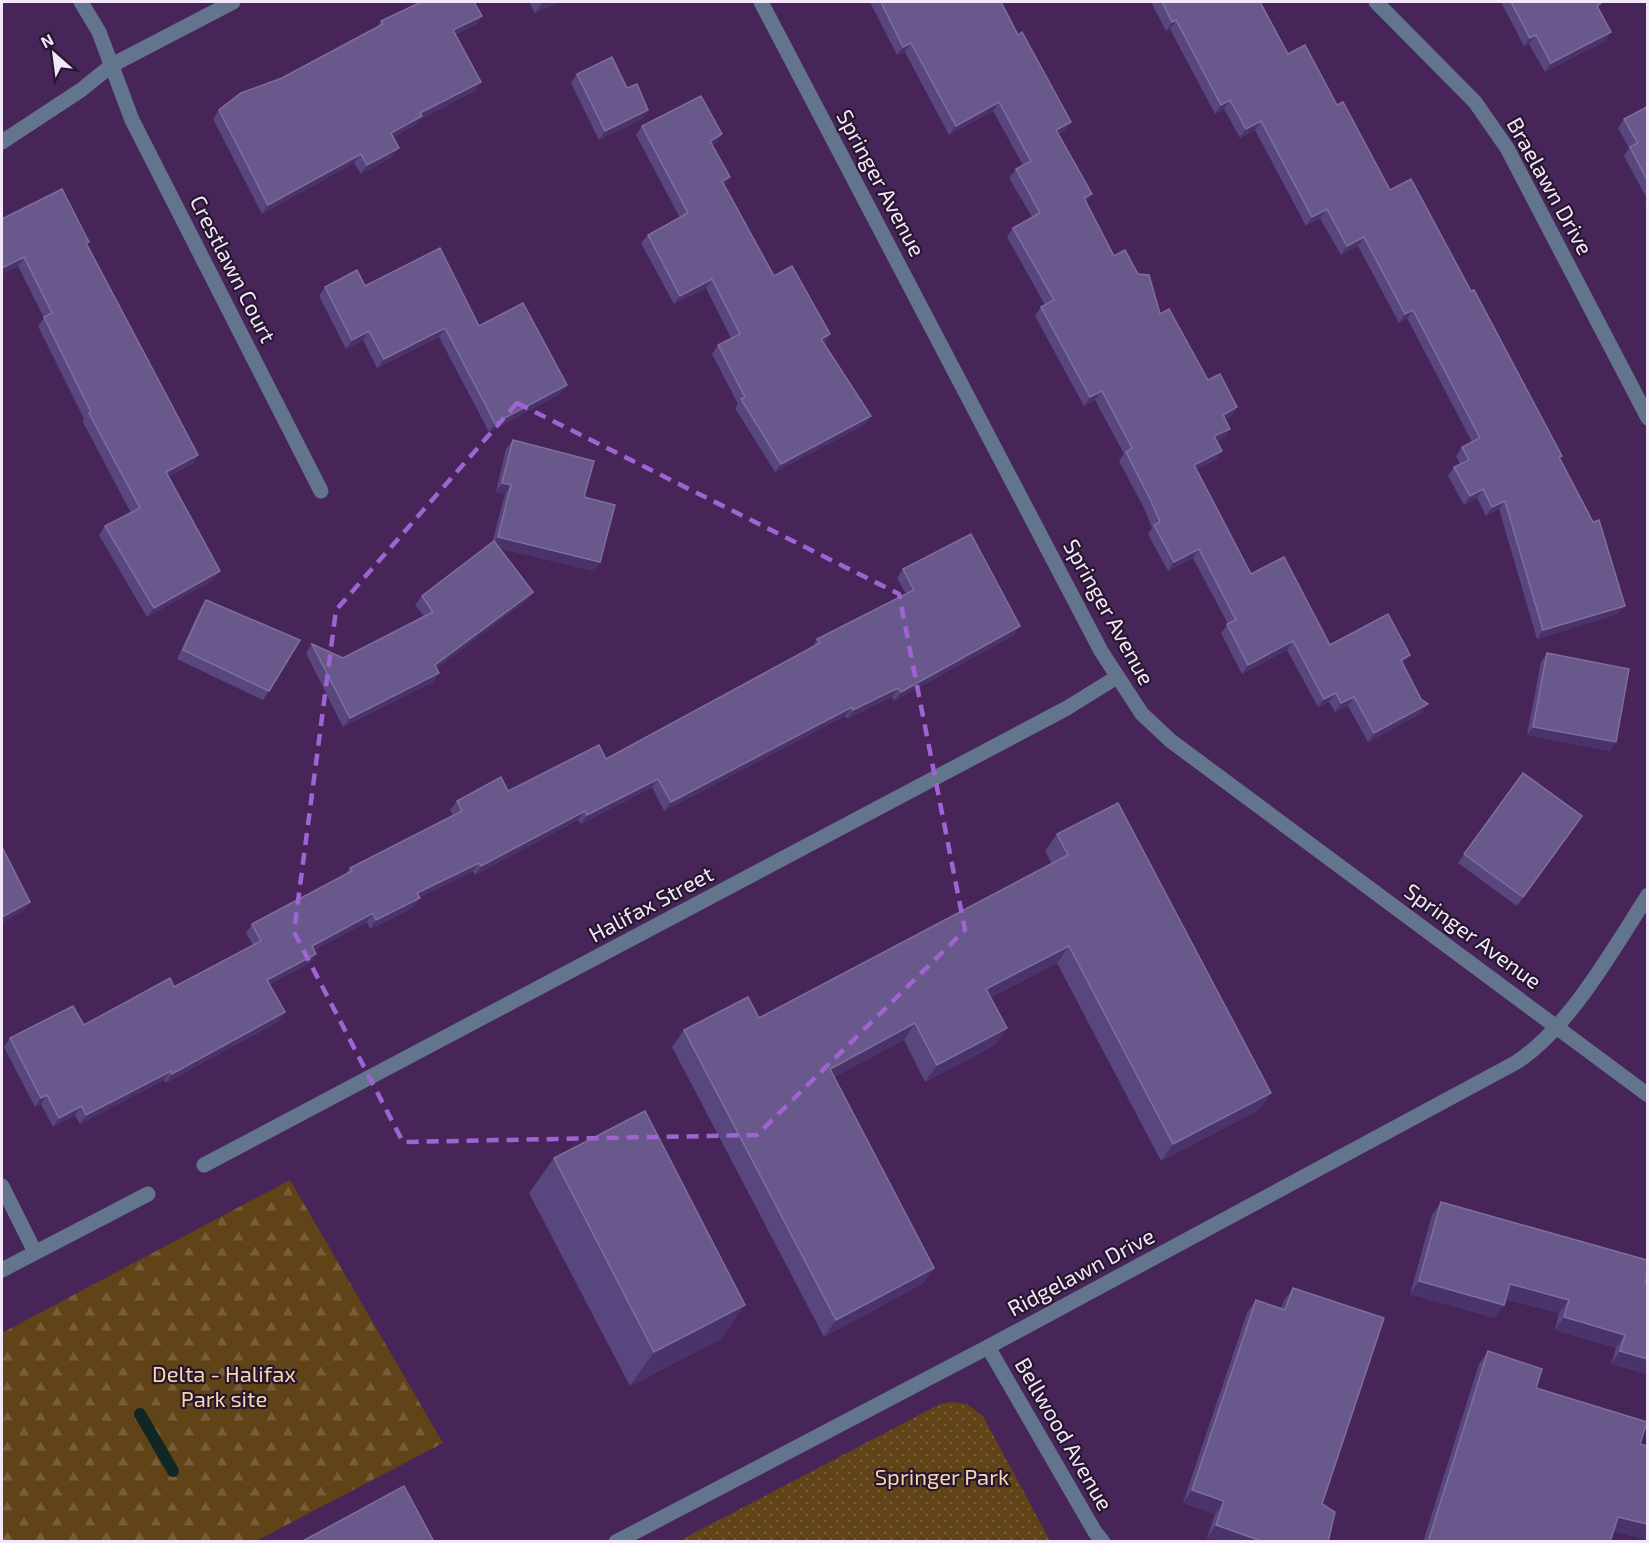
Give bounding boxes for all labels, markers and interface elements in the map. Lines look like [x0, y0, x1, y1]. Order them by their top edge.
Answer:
north arrow [24, 24, 84, 84]
text: N [37, 29, 56, 51]
street label: Springer Avenue [832, 105, 932, 260]
street label: Braelawn Drive [1502, 112, 1599, 259]
street label: Crestlawn Court [186, 191, 282, 346]
street label: Springer Avenue [1059, 534, 1161, 689]
street label: Halifax Street [584, 860, 717, 947]
street label: Springer Avenue [1400, 877, 1547, 994]
street label: Ridgelawn Drive [1003, 1222, 1158, 1321]
street label: Bellwood Avenue [1011, 1353, 1119, 1514]
park label: Delta - Halifax Park site [152, 1360, 296, 1411]
park label: Springer Park [875, 1463, 1009, 1489]

